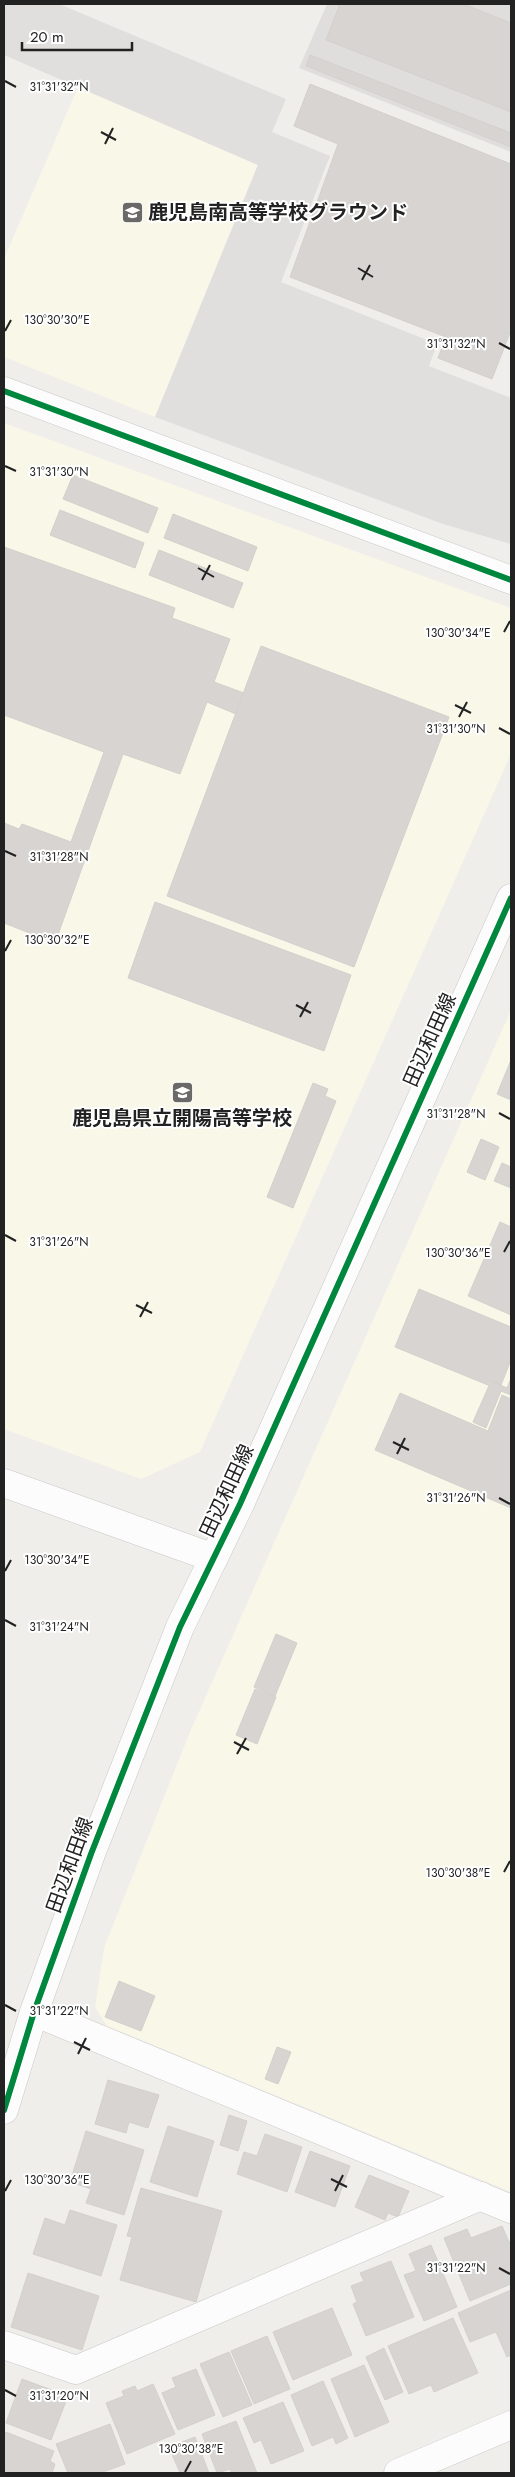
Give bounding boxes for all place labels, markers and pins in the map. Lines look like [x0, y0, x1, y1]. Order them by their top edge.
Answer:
place label: 鹿児島南高等学校グラウンド [148, 198, 408, 227]
school or university icon: 鹿児島南高等学校グラウンド [120, 200, 144, 224]
school or university icon: 鹿児島県立開陽高等学校 [170, 1080, 194, 1104]
place label: 鹿児島県立開陽高等学校 [72, 1104, 292, 1133]

